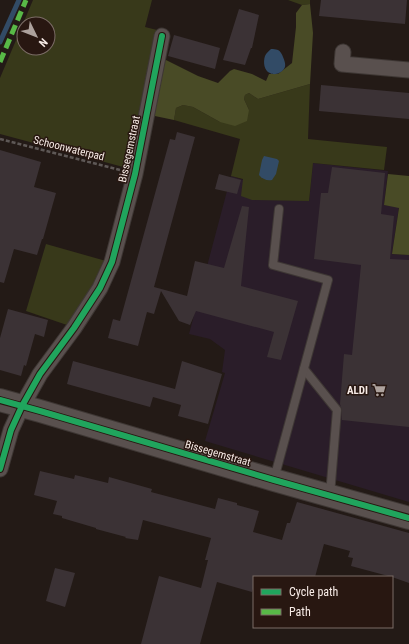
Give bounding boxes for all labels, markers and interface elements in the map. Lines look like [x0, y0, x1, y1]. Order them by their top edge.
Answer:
north arrow [16, 16, 56, 56]
text: N [36, 36, 50, 50]
street label: Bissegemstraat [116, 115, 143, 184]
street label: Schoonwaterpad [32, 133, 106, 164]
supermarket icon: ALDI [371, 382, 387, 398]
place label: ALDI [347, 384, 368, 397]
street label: Bissegemstraat [183, 438, 252, 469]
legend [253, 576, 393, 628]
text: Cycle path [289, 585, 339, 599]
text: Path [289, 605, 311, 619]

